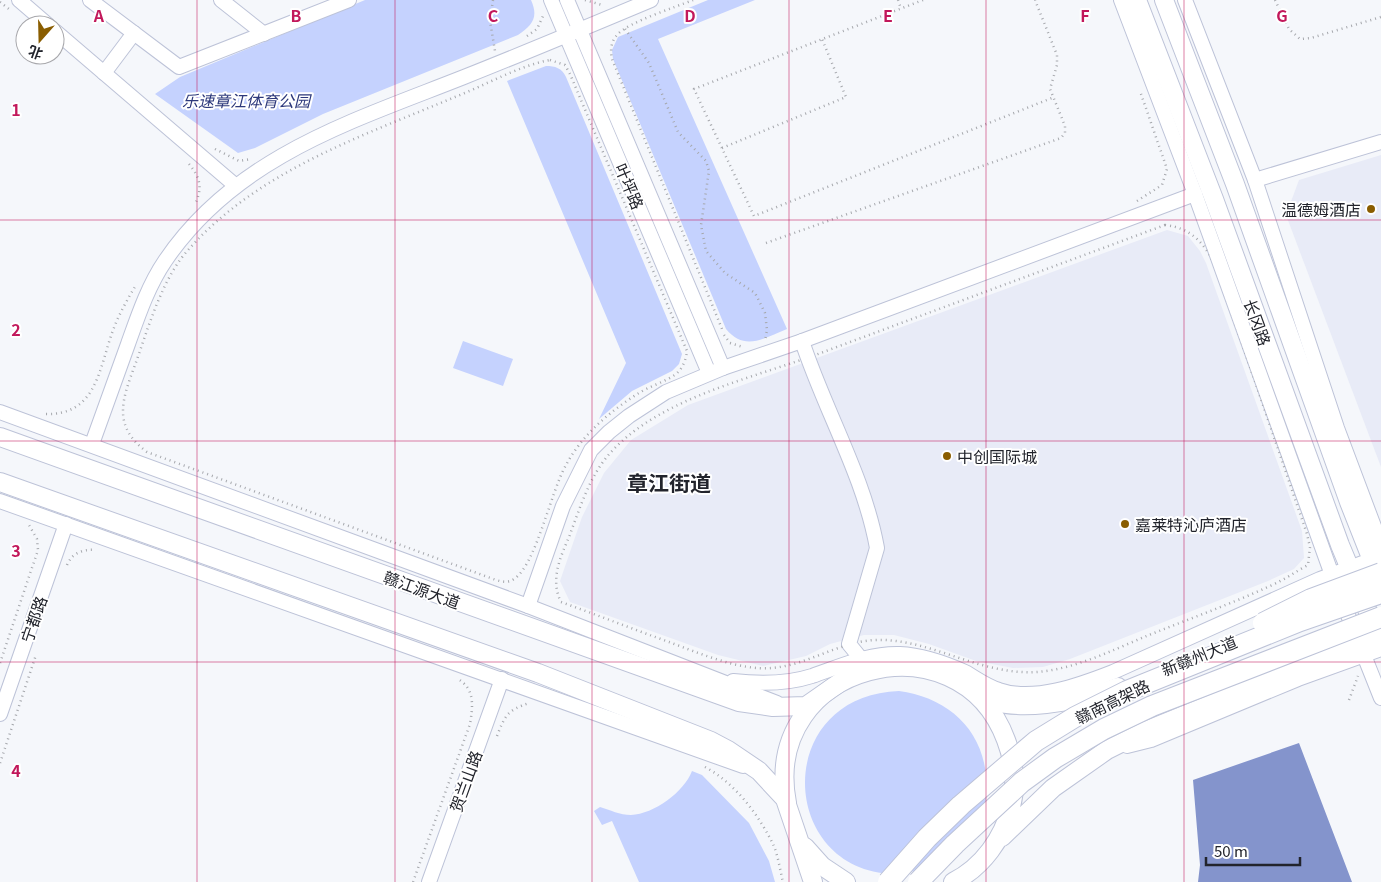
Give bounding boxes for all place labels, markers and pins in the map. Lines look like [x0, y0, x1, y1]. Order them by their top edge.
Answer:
place label: 温德姆酒店 [1281, 197, 1361, 221]
marker: 温德姆酒店 [1365, 203, 1377, 215]
place label: 中创国际城 [957, 444, 1037, 468]
marker: 中创国际城 [941, 450, 953, 462]
place label: 嘉莱特沁庐酒店 [1135, 512, 1247, 536]
marker: 嘉莱特沁庐酒店 [1119, 518, 1131, 530]

